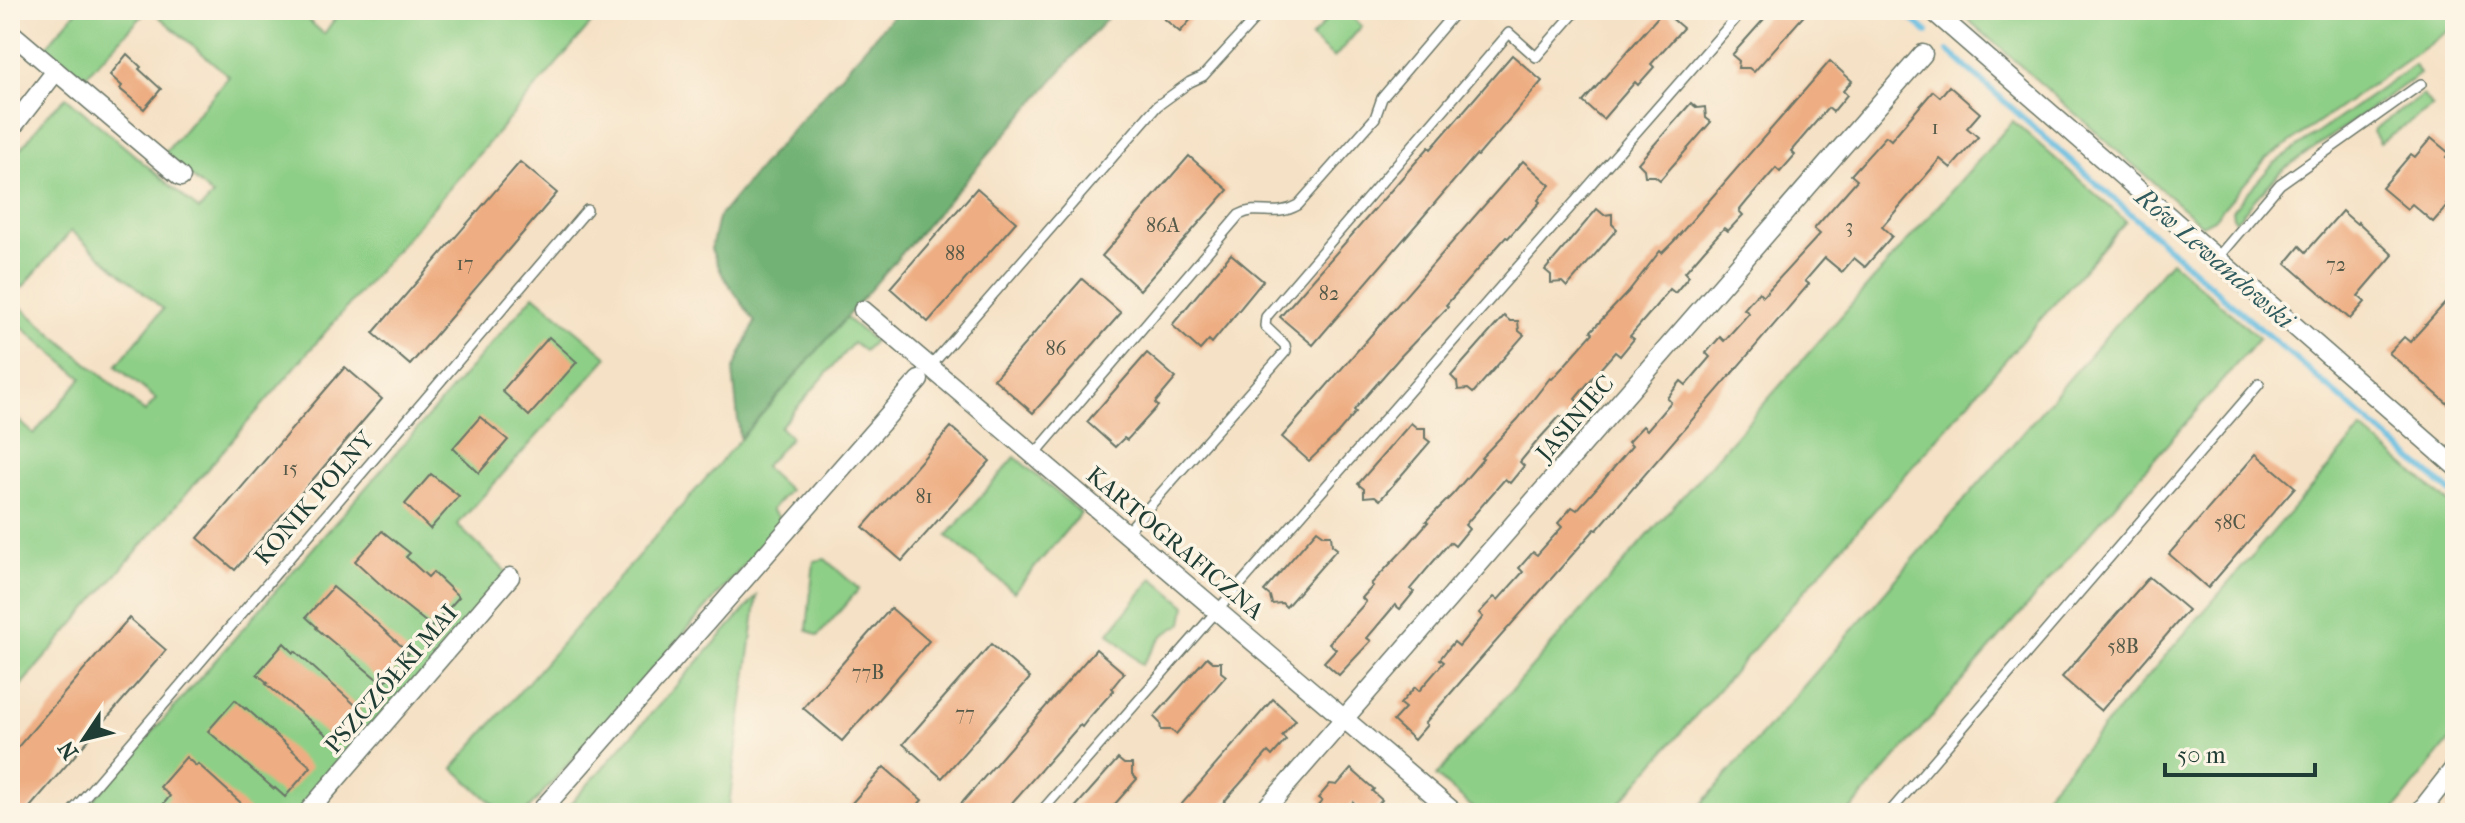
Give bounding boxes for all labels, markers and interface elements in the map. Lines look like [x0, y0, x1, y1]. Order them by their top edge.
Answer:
house number: 1 [1931, 116, 1939, 139]
water label: Rów Lewandowski [2128, 180, 2301, 337]
house number: 86A [1146, 214, 1181, 237]
house number: 3 [1845, 215, 1853, 238]
house number: 88 [945, 242, 965, 265]
house number: 17 [457, 252, 474, 275]
house number: 72 [2326, 253, 2346, 276]
house number: 82 [1319, 282, 1339, 305]
house number: 86 [1046, 337, 1067, 360]
street label: JASINIEC [1529, 369, 1620, 468]
street label: KONIK POLNY [248, 425, 380, 571]
house number: 15 [282, 457, 298, 480]
street label: KARTOGRAFICZNA [1081, 461, 1270, 626]
house number: 81 [915, 485, 933, 508]
house number: 58C [2214, 511, 2246, 534]
street label: PSZCZÓŁKI MAI [318, 598, 463, 759]
house number: 58B [2107, 635, 2139, 658]
house number: 77B [852, 661, 884, 684]
north arrow [44, 699, 124, 779]
house number: 77 [955, 702, 975, 725]
scale bar [2165, 727, 2315, 777]
text: N [53, 735, 84, 764]
text: 50 m [2177, 741, 2226, 769]

